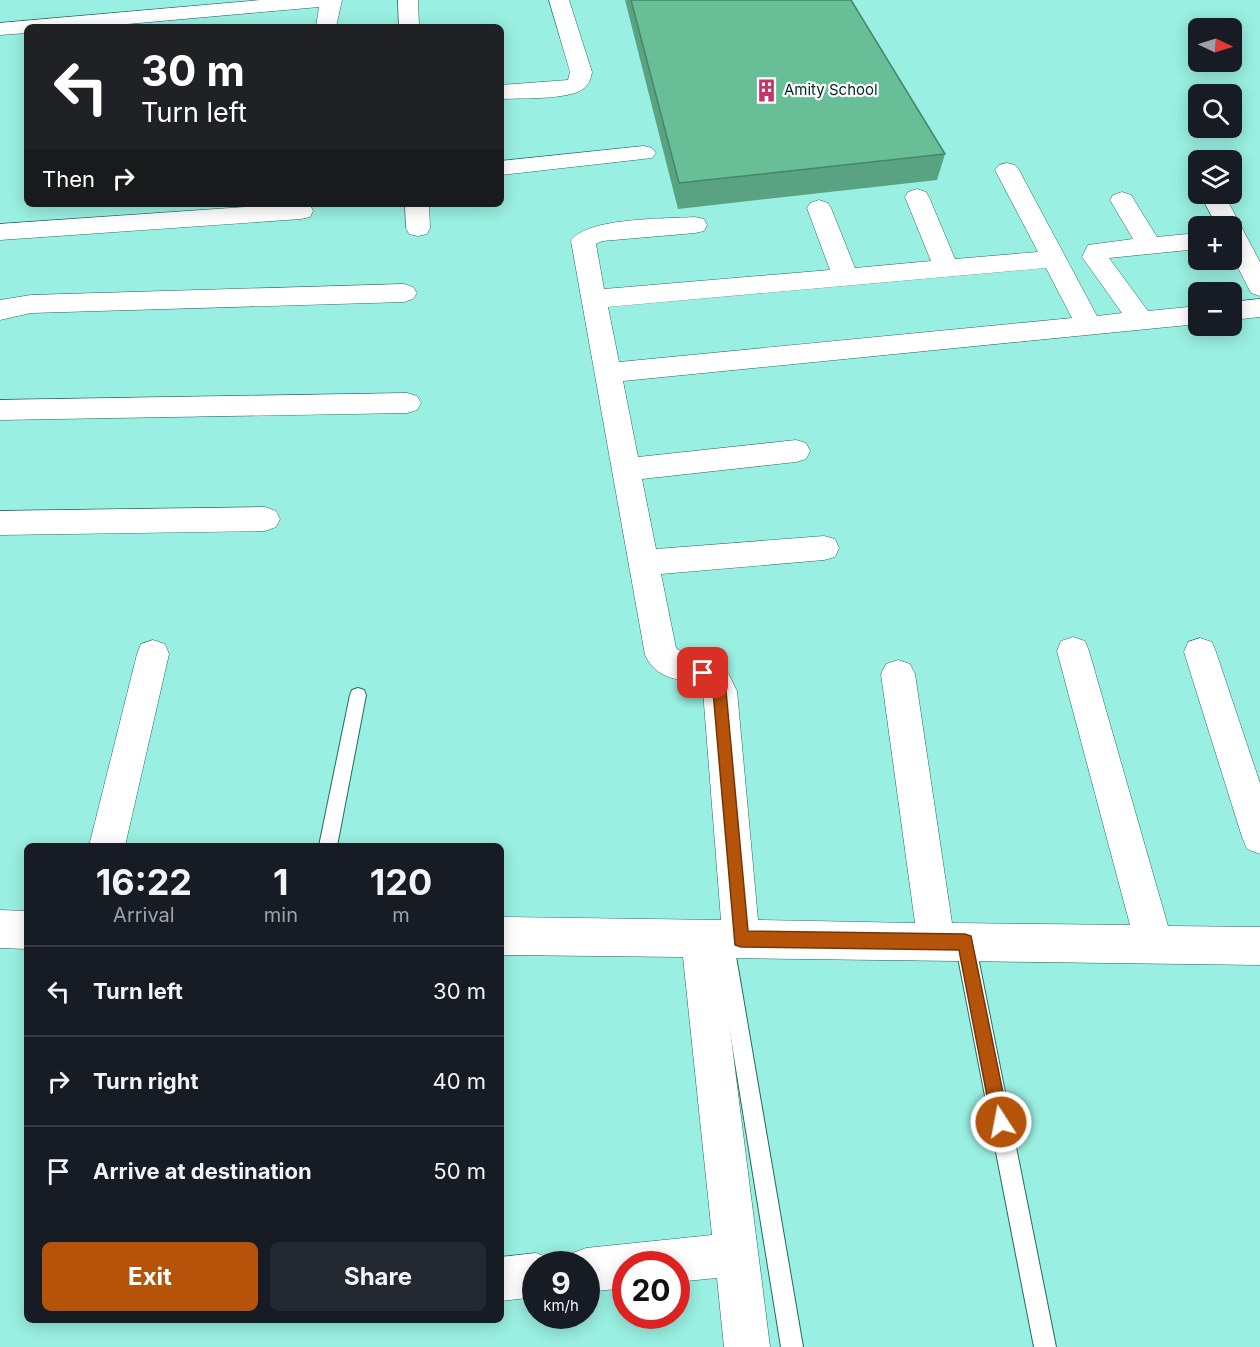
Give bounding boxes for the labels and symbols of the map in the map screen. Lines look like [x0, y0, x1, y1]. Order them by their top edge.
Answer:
north arrow [1188, 18, 1242, 72]
building icon: Amity School [753, 77, 779, 103]
place label: Amity School [784, 80, 878, 99]
pin [677, 647, 728, 698]
position arrow [969, 1090, 1033, 1154]
speed limit sign: 20 [612, 1251, 690, 1329]

